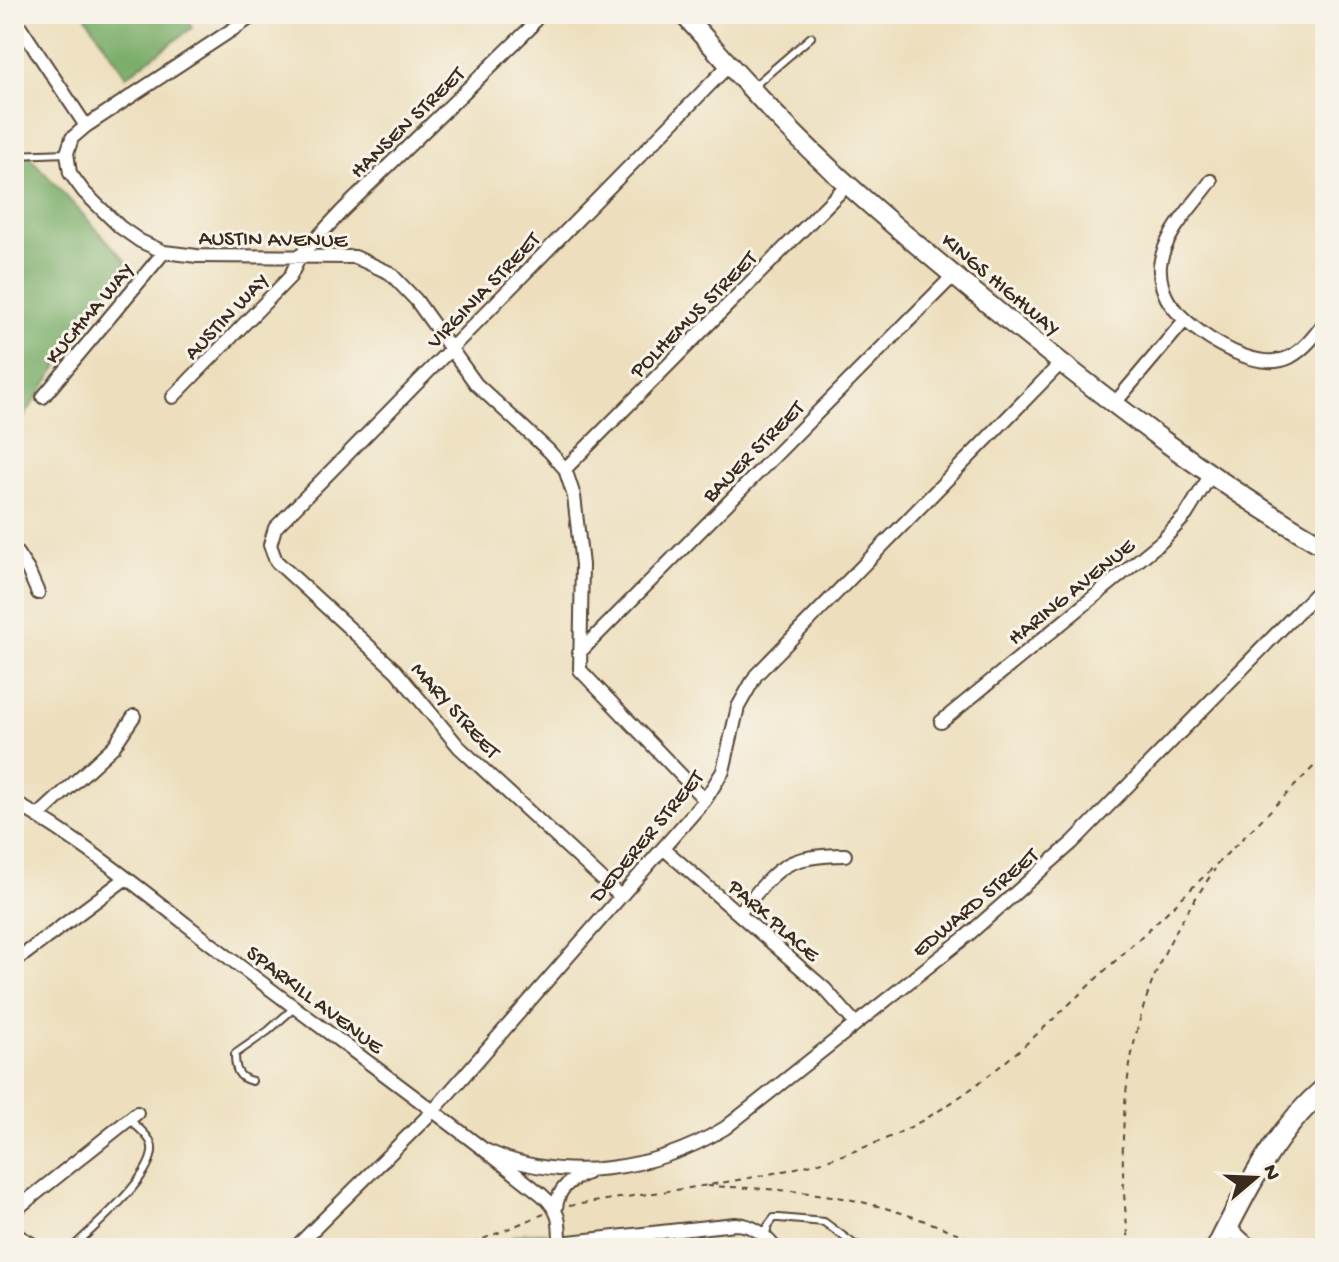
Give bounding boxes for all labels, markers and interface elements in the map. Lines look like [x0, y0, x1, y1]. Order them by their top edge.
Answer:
street label: HANSEN STREET [346, 62, 473, 185]
street label: AUSTIN AVENUE [198, 227, 349, 255]
street label: VIRGINIA STREET [422, 227, 548, 356]
street label: KINGS HIGHWAY [935, 229, 1064, 343]
street label: POLHEMUS STREET [625, 246, 765, 386]
street label: KUCHMA WAY [41, 258, 141, 371]
street label: AUSTIN WAY [180, 269, 276, 367]
street label: BAUER STREET [698, 395, 812, 510]
street label: HARING AVENUE [1004, 533, 1142, 652]
street label: MARY STREET [404, 658, 505, 767]
street label: DEDERER STREET [584, 765, 712, 910]
street label: EDWARD STREET [908, 843, 1046, 964]
street label: PARK PLACE [721, 875, 824, 970]
street label: SPARKILL AVENUE [240, 941, 388, 1062]
north arrow [1215, 1138, 1295, 1218]
text: N [1255, 1162, 1285, 1184]

